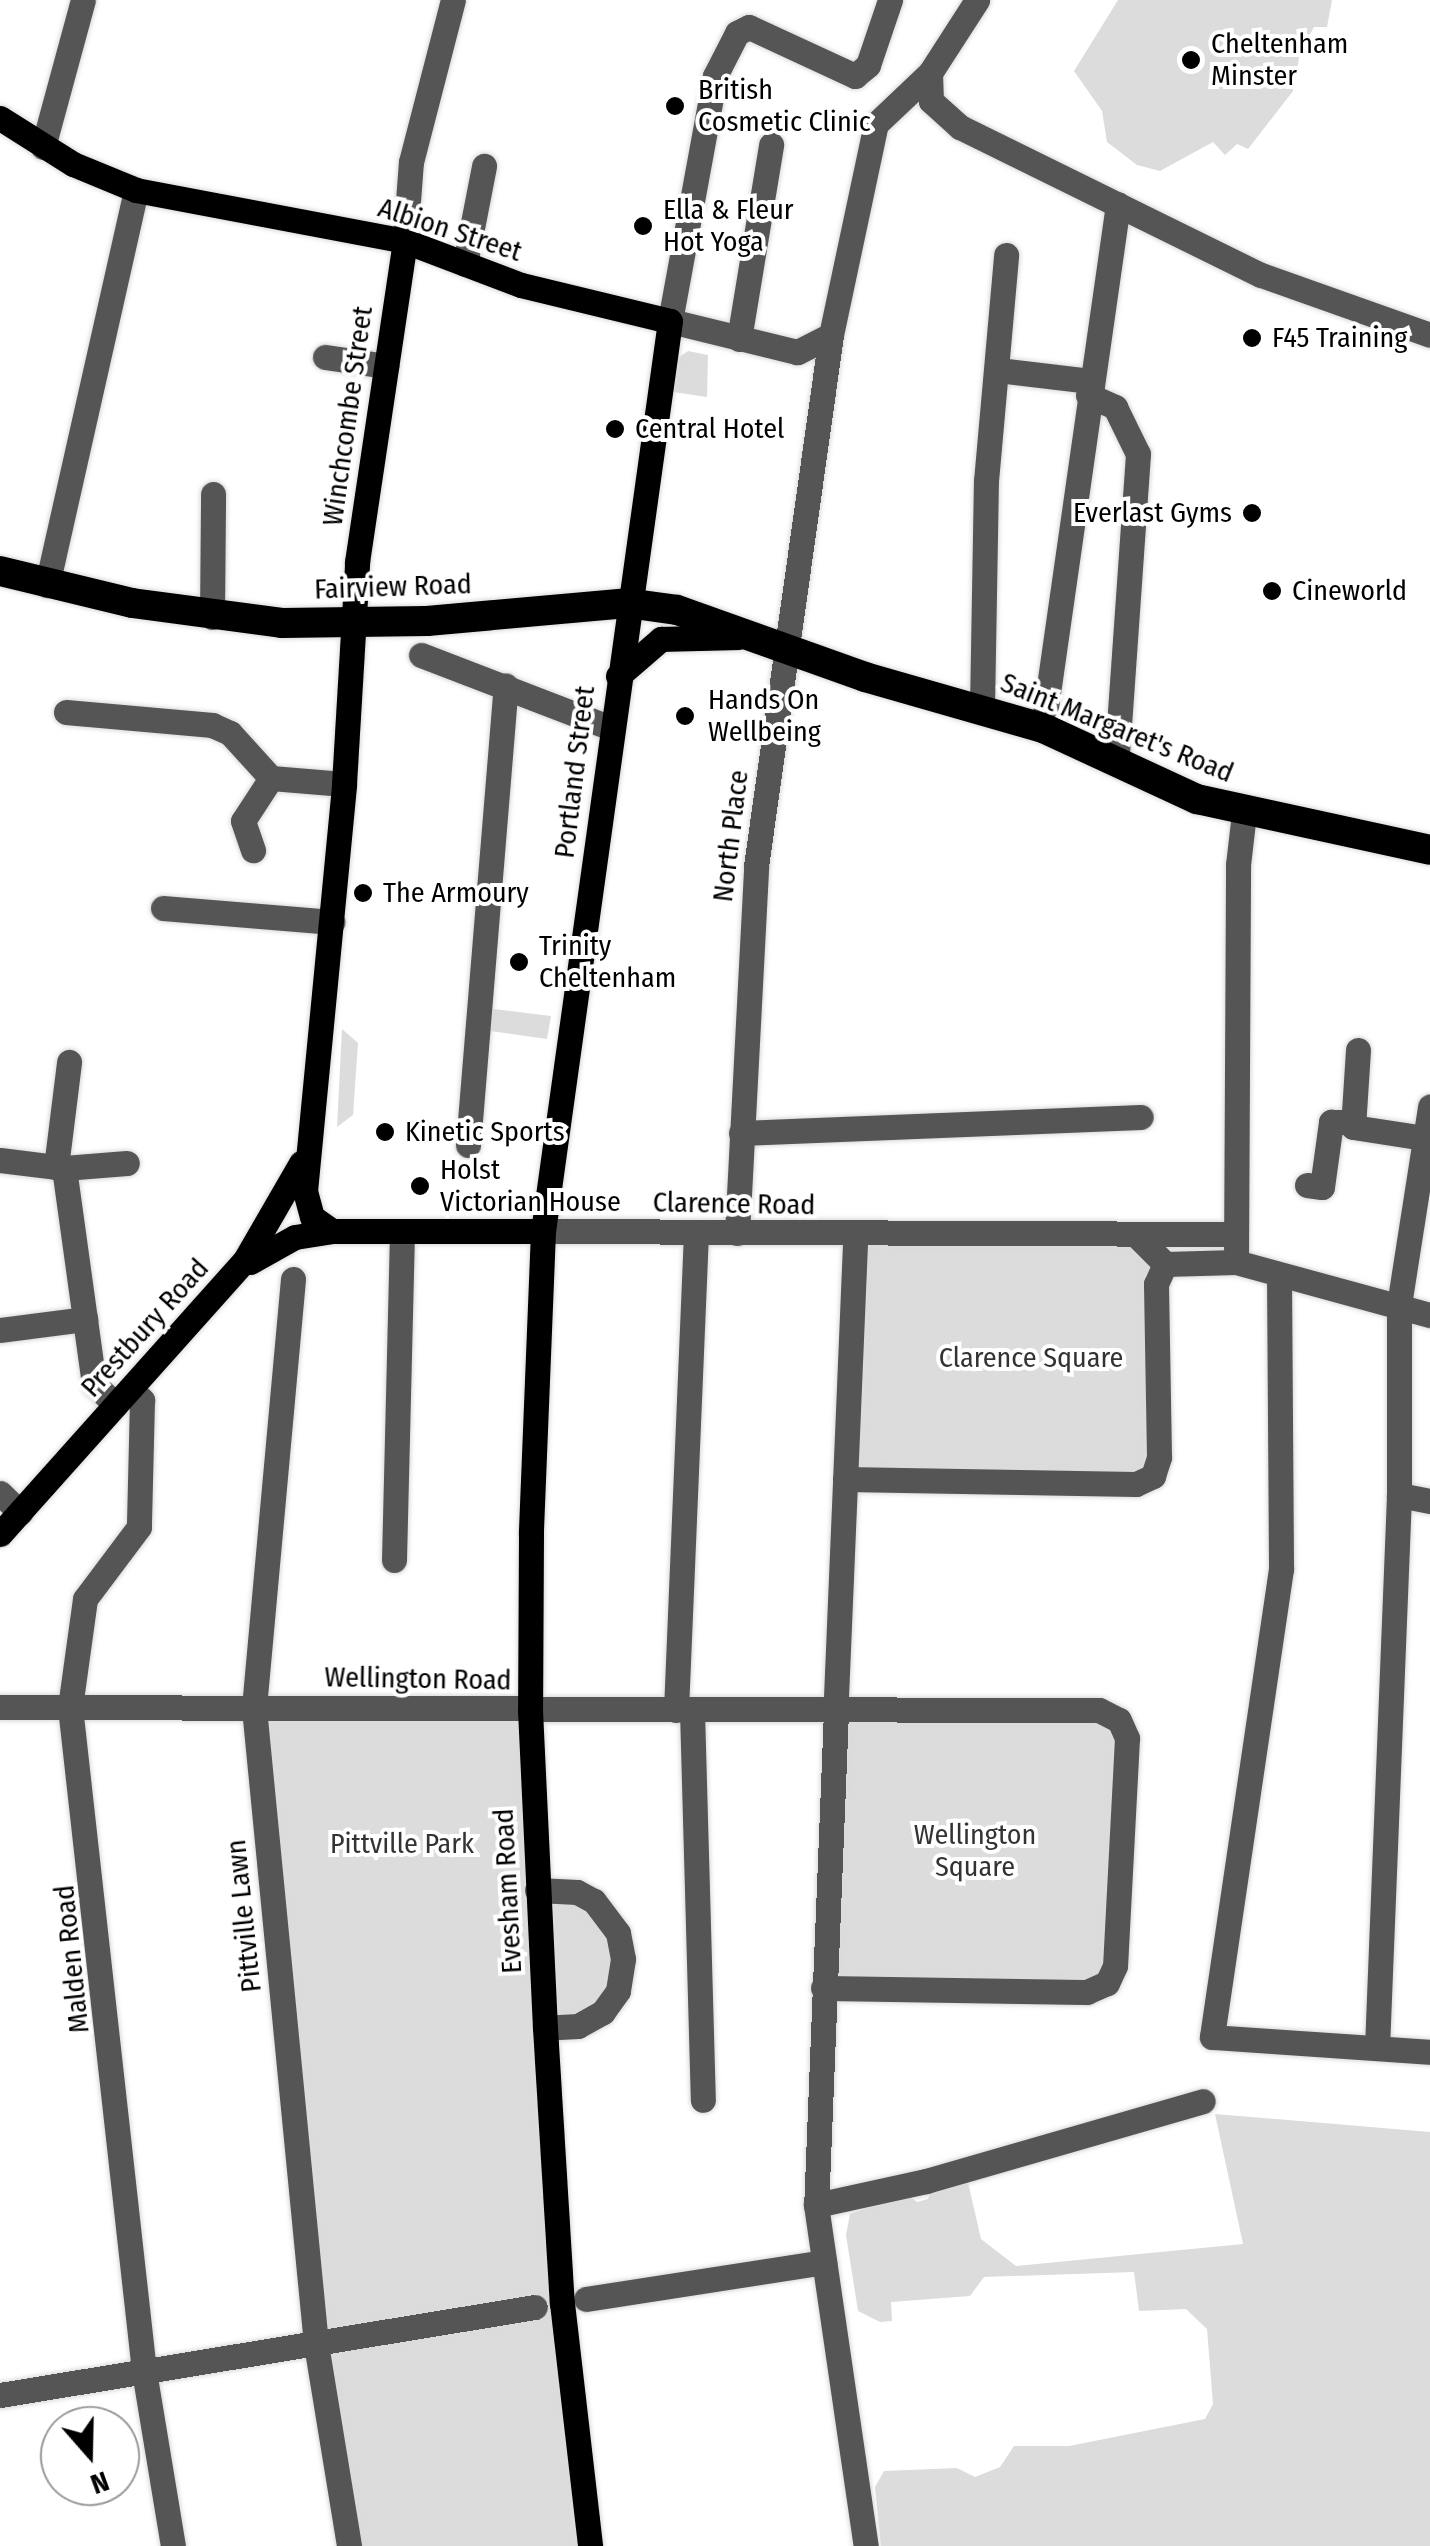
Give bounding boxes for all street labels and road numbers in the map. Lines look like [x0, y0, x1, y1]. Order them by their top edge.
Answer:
street label: Albion Street [374, 191, 526, 269]
street label: Winchcombe Street [316, 304, 380, 528]
street label: Fairview Road [314, 567, 472, 607]
street label: Saint Margaret's Road [996, 666, 1238, 790]
street label: Portland Street [548, 684, 602, 860]
street label: North Place [706, 768, 756, 904]
street label: Clarence Road [653, 1186, 815, 1222]
street label: Prestbury Road [74, 1252, 216, 1404]
street label: Wellington Road [324, 1661, 512, 1697]
street label: Evesham Road [487, 1808, 529, 1974]
street label: Pittville Lawn [219, 1838, 269, 1994]
street label: Malden Road [48, 1883, 96, 2035]

